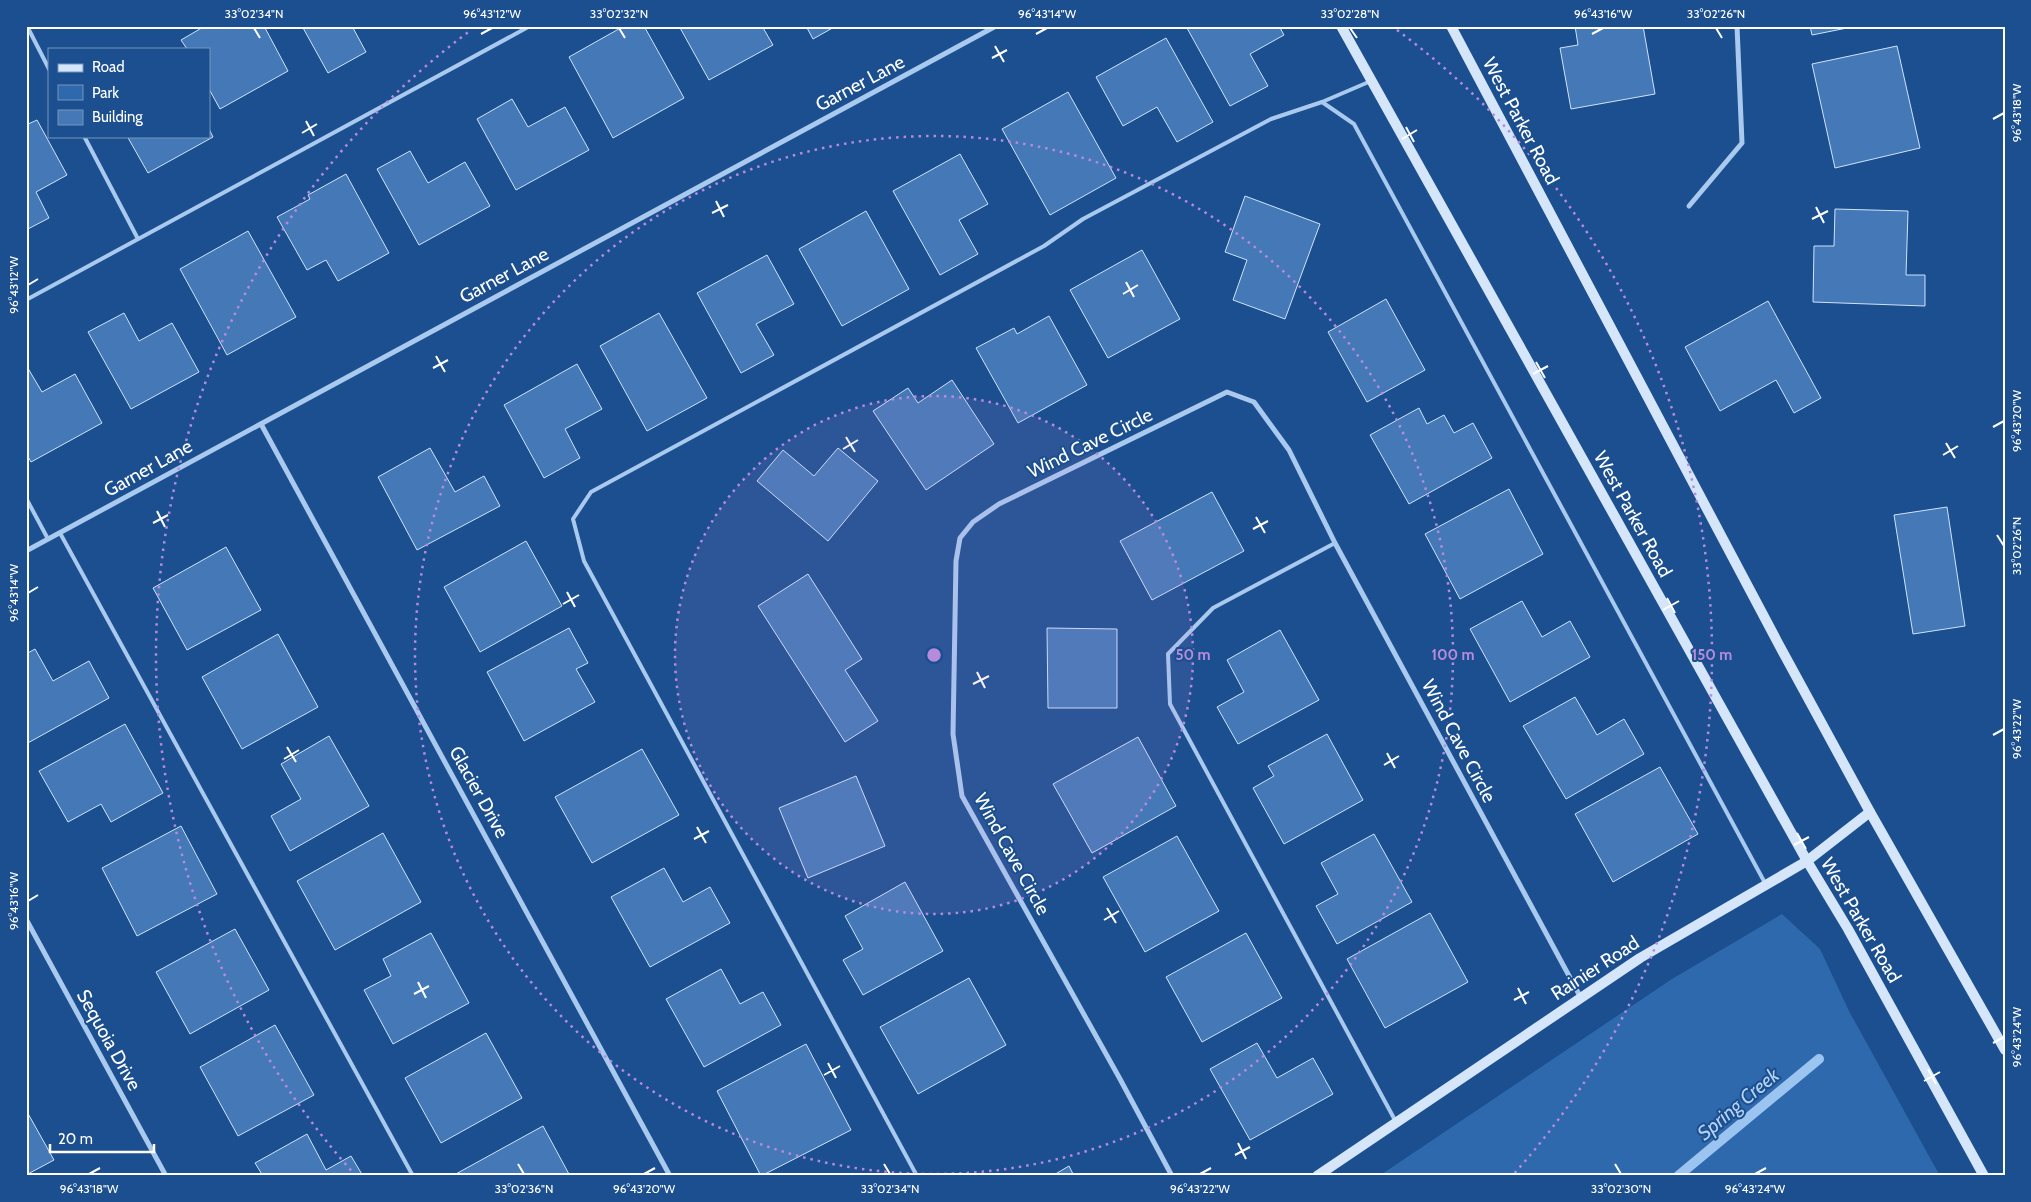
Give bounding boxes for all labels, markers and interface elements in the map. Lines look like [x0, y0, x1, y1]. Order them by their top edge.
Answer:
text: 33°02'34"N [225, 6, 283, 21]
text: 96°43'12"W [463, 6, 521, 21]
text: 33°02'32"N [590, 6, 648, 21]
text: 96°43'14"W [1018, 6, 1077, 21]
text: 33°02'28"N [1320, 6, 1380, 21]
text: 96°43'16"W [1574, 6, 1633, 21]
text: 33°02'26"N [1687, 6, 1745, 21]
legend [48, 48, 210, 138]
street label: Garner Lane [812, 50, 909, 116]
street label: West Parker Road [1478, 54, 1564, 188]
text: Road [92, 58, 125, 76]
text: 96°43'18"W [2009, 83, 2024, 142]
text: Park [92, 84, 119, 102]
text: Building [92, 108, 143, 126]
street label: Garner Lane [456, 242, 553, 308]
text: 96°43'12"W [6, 256, 21, 314]
text: 96°43'20"W [2009, 389, 2024, 452]
street label: Wind Cave Circle [1024, 403, 1156, 483]
street label: Garner Lane [100, 434, 196, 502]
street label: West Parker Road [1589, 447, 1677, 581]
text: 33°02'26"N [2009, 517, 2024, 575]
text: 96°43'14"W [6, 563, 21, 622]
centre of rings [925, 646, 943, 664]
text: 50 m [1175, 646, 1211, 664]
text: 100 m [1431, 646, 1475, 664]
text: 150 m [1692, 646, 1732, 664]
street label: Wind Cave Circle [1417, 676, 1501, 807]
text: 96°43'22"W [2009, 698, 2024, 759]
street label: Glacier Drive [444, 742, 514, 842]
street label: Wind Cave Circle [969, 789, 1055, 919]
street label: West Parker Road [1816, 853, 1906, 987]
text: 96°43'16"W [6, 871, 21, 930]
street label: Rainier Road [1547, 931, 1643, 1005]
street label: Sequoia Drive [72, 986, 146, 1095]
text: 96°43'24"W [2009, 1006, 2024, 1067]
water label: Spring Creek [1692, 1062, 1785, 1145]
scale bar [50, 1122, 154, 1154]
text: 20 m [58, 1130, 93, 1148]
text: 96°43'18"W [60, 1181, 119, 1196]
text: 33°02'36"N [495, 1181, 553, 1196]
text: 96°43'20"W [613, 1181, 676, 1196]
text: 33°02'34"N [861, 1181, 919, 1196]
text: 96°43'22"W [1170, 1181, 1231, 1196]
text: 33°02'30"N [1591, 1181, 1651, 1196]
text: 96°43'24"W [1725, 1181, 1786, 1196]

